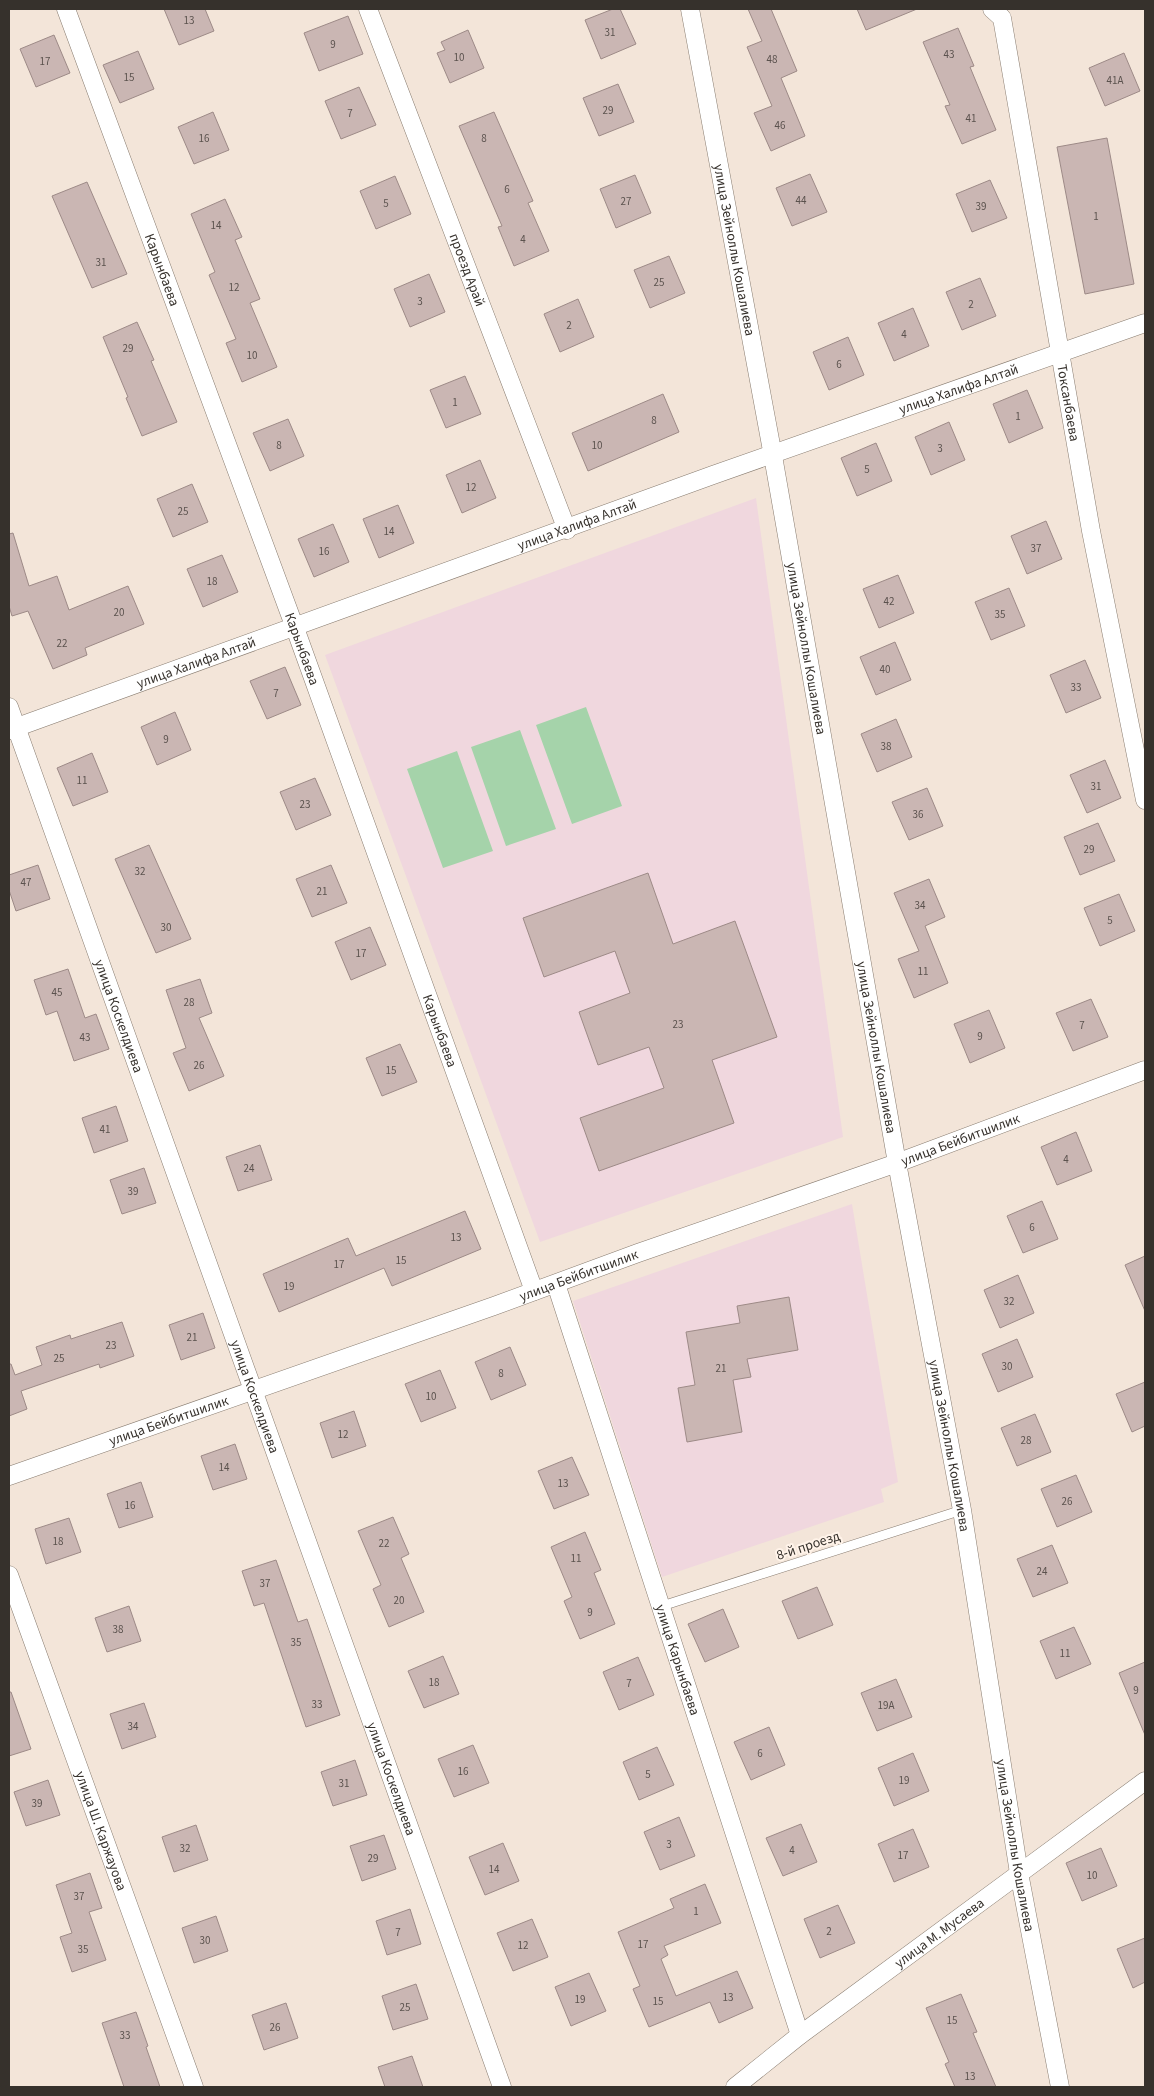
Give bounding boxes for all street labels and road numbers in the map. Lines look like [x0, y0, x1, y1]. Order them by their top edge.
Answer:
street label: улица Зейноллы Кошалиева [708, 163, 759, 338]
street label: проезд Арай [444, 230, 490, 309]
street label: Карынбаева [139, 231, 184, 309]
street label: улица Халифа Алтай [896, 359, 1021, 420]
street label: Токсанбаева [1051, 363, 1084, 443]
street label: улица Халифа Алтай [515, 494, 640, 556]
street label: улица Зейноллы Кошалиева [781, 561, 831, 736]
street label: Карынбаева [279, 610, 324, 688]
street label: улица Халифа Алтай [134, 632, 259, 694]
street label: улица Коскелдиева [89, 957, 148, 1076]
street label: улица Зейноллы Кошалиева [851, 960, 901, 1135]
street label: Карынбаева [417, 992, 461, 1070]
street label: улица Бейбитшилик [898, 1109, 1023, 1172]
street label: улица Бейбитшилик [517, 1245, 641, 1307]
street label: улица Коскелдиева [225, 1337, 284, 1456]
street label: улица Зейноллы Кошалиева [923, 1358, 974, 1533]
street label: улица Бейбитшилик [106, 1391, 231, 1451]
street label: 8-й проезд [774, 1526, 843, 1566]
street label: улица Карынбаева [650, 1602, 704, 1718]
street label: улица Коскелдиева [361, 1720, 420, 1838]
street label: улица Зейноллы Кошалиева [990, 1758, 1039, 1933]
street label: улица Ш. Каржауова [70, 1769, 131, 1894]
street label: улица М. Мусаева [891, 1894, 989, 1973]

